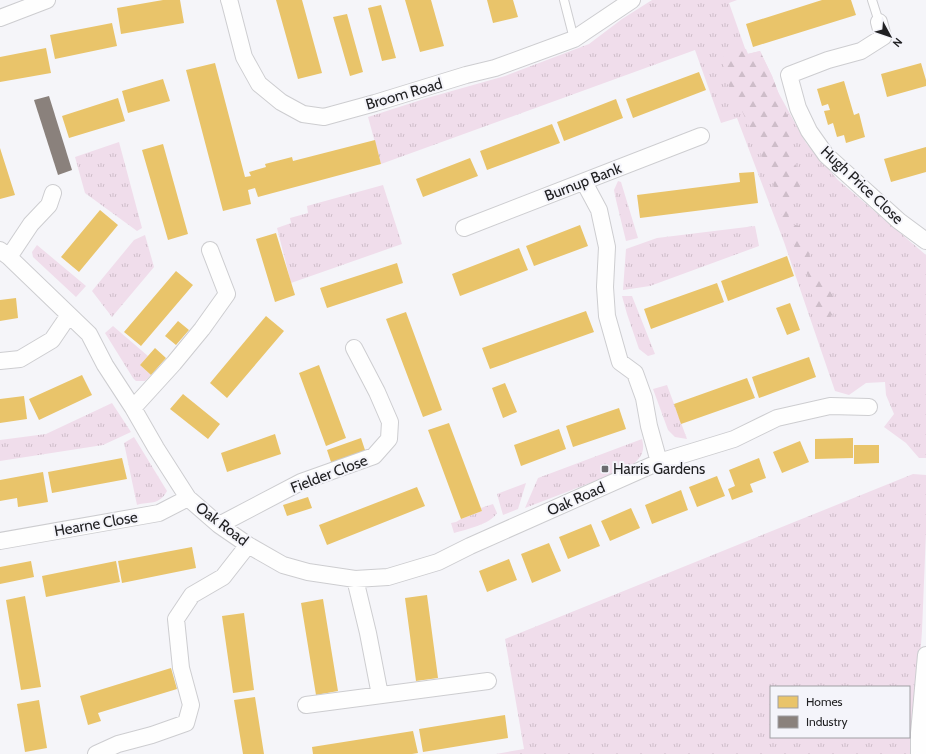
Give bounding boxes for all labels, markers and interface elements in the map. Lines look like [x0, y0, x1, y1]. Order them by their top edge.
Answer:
north arrow [870, 16, 910, 56]
text: N [890, 35, 906, 50]
street label: Broom Road [364, 74, 444, 114]
street label: Hugh Price Close [817, 142, 907, 228]
street label: Burnup Bank [542, 159, 624, 205]
street label: Fielder Close [288, 451, 370, 497]
place label: Harris Gardens [613, 460, 705, 478]
marker: Harris Gardens [600, 464, 610, 474]
street label: Oak Road [544, 478, 608, 520]
street label: Oak Road [192, 498, 252, 550]
street label: Hearne Close [53, 508, 139, 540]
legend [770, 686, 910, 738]
text: Homes [806, 694, 843, 709]
text: Industry [806, 714, 847, 729]

